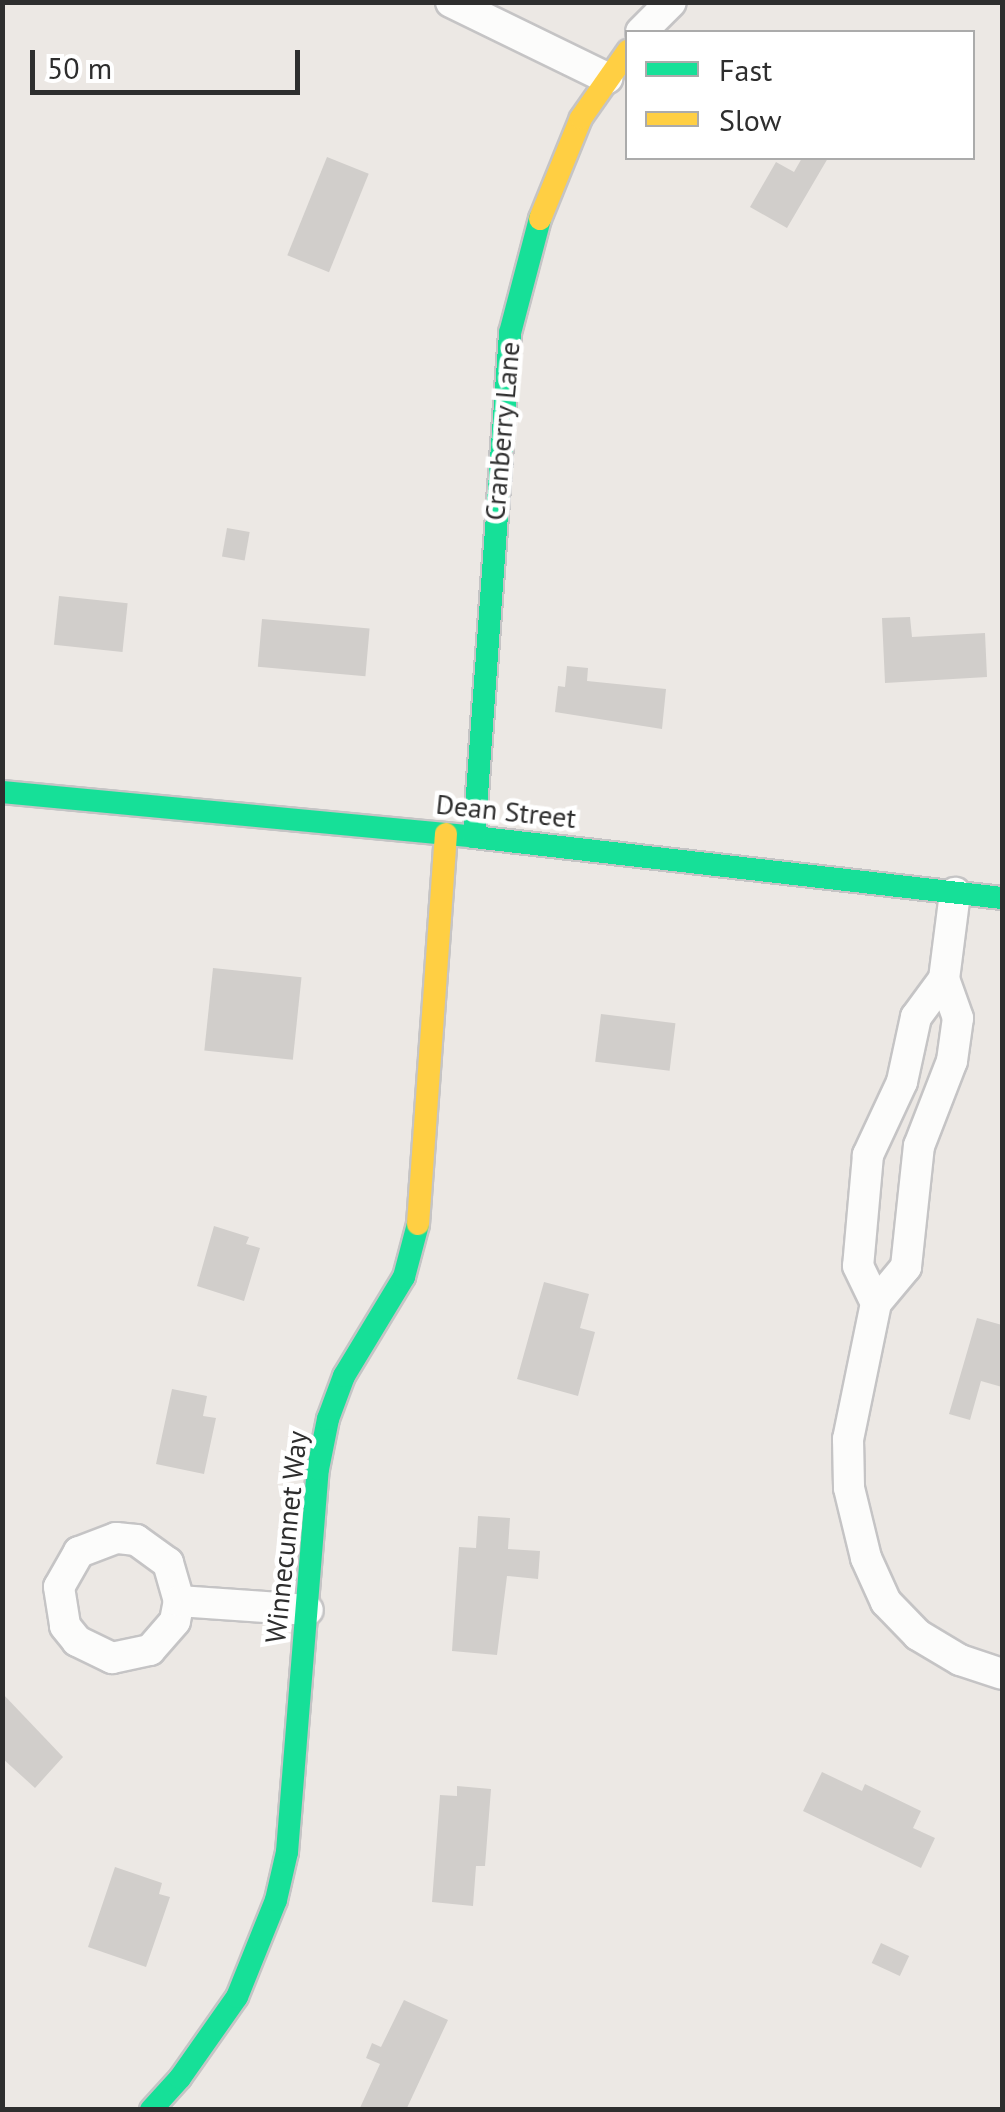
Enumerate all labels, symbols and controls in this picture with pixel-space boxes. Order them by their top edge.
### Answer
scale bar [35,30,305,92]
legend [625,30,975,160]
text: 50 m [47,48,112,87]
text: Fast [719,50,772,89]
text: Slow [719,100,782,139]
street label: Cranberry Lane [477,340,527,522]
street label: Dean Street [434,787,578,835]
street label: Winnecunnet Way [258,1429,314,1645]

